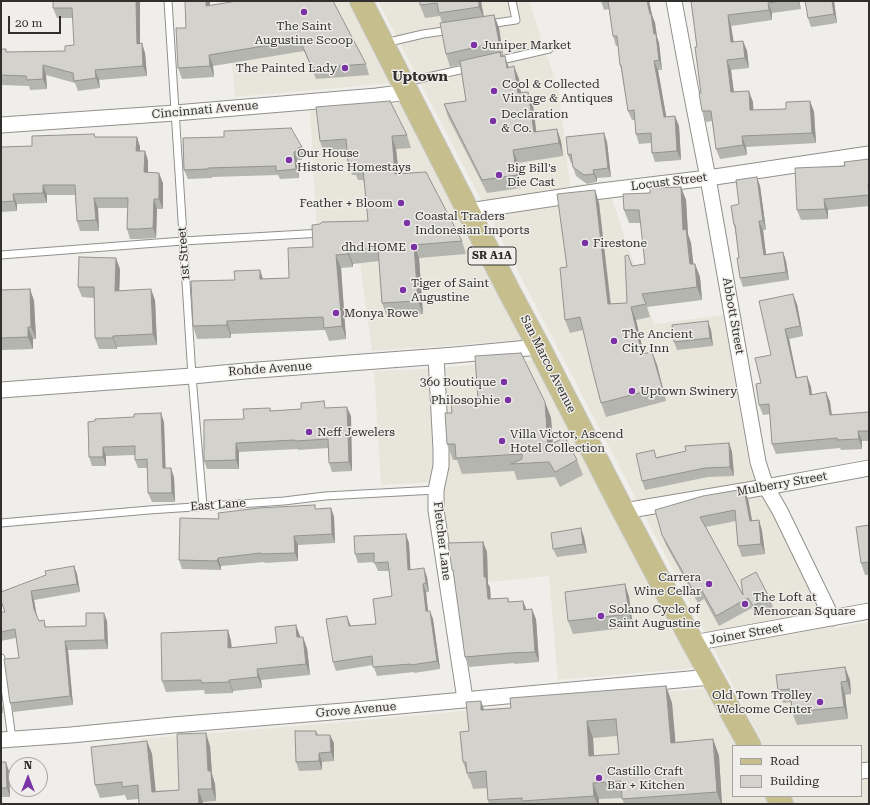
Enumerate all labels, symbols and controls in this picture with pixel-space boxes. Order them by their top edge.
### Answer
marker: The Saint Augustine Scoop [299,7,309,17]
scale bar [10,8,63,34]
text: 20 m [15,16,42,30]
place label: The Saint Augustine Scoop [255,19,353,47]
place label: Juniper Market [482,38,571,52]
marker: Juniper Market [469,40,479,50]
place label: The Painted Lady [236,61,337,75]
marker: The Painted Lady [340,63,350,73]
district label: Uptown [392,69,448,85]
place label: Cool & Collected Vintage & Antiques [502,77,613,105]
marker: Cool & Collected Vintage & Antiques [489,86,499,96]
street label: Cincinnati Avenue [151,98,259,122]
place label: Declaration & Co. [501,107,569,135]
marker: Declaration & Co. [488,116,498,126]
place label: Our House Historic Homestays [297,146,411,174]
marker: Our House Historic Homestays [284,155,294,165]
place label: Big Bill's Die Cast [507,161,556,189]
marker: Big Bill's Die Cast [494,170,504,180]
street label: Locust Street [630,170,708,194]
place label: Feather + Bloom [299,196,393,210]
marker: Feather + Bloom [396,198,406,208]
place label: Coastal Traders Indonesian Imports [415,209,529,237]
marker: Coastal Traders Indonesian Imports [402,218,412,228]
street label: 1st Street [175,226,193,282]
place label: Firestone [593,236,647,250]
marker: Firestone [580,238,590,248]
place label: dhd HOME [341,240,406,254]
marker: dhd HOME [409,242,419,252]
road number: SR A1A [468,247,516,265]
place label: Tiger of Saint Augustine [411,276,489,304]
street label: Abbott Street [719,276,747,356]
marker: Tiger of Saint Augustine [398,285,408,295]
place label: Monya Rowe [344,306,418,320]
marker: Monya Rowe [331,308,341,318]
street label: San Marco Avenue [517,313,579,415]
place label: The Ancient City Inn [622,327,693,355]
marker: The Ancient City Inn [609,336,619,346]
street label: Rohde Avenue [228,359,312,379]
place label: 360 Boutique [420,375,496,389]
marker: 360 Boutique [499,377,509,387]
place label: Uptown Swinery [640,384,737,398]
marker: Uptown Swinery [627,386,637,396]
place label: Philosophie [431,393,500,407]
marker: Philosophie [503,395,513,405]
place label: Neff Jewelers [317,425,395,439]
marker: Neff Jewelers [304,427,314,437]
place label: Villa Victor, Ascend Hotel Collection [510,427,624,455]
marker: Villa Victor, Ascend Hotel Collection [497,436,507,446]
street label: Mulberry Street [736,469,828,499]
street label: East Lane [190,496,246,514]
street label: Fletcher Lane [430,501,454,581]
place label: Carrera Wine Cellar [634,570,701,598]
marker: Carrera Wine Cellar [704,579,714,589]
place label: The Loft at Menorcan Square [753,590,855,618]
marker: The Loft at Menorcan Square [740,599,750,609]
place label: Solano Cycle of Saint Augustine [609,602,701,630]
marker: Solano Cycle of Saint Augustine [596,611,606,621]
street label: Joiner Street [708,620,784,648]
place label: Old Town Trolley Welcome Center [712,688,812,716]
marker: Old Town Trolley Welcome Center [815,697,825,707]
street label: Grove Avenue [315,699,397,721]
legend [732,745,862,797]
text: Road [770,754,799,768]
north arrow [8,757,48,797]
text: N [24,759,32,772]
place label: Castillo Craft Bar + Kitchen [607,764,685,792]
marker: Castillo Craft Bar + Kitchen [594,773,604,783]
text: Building [770,774,819,788]

